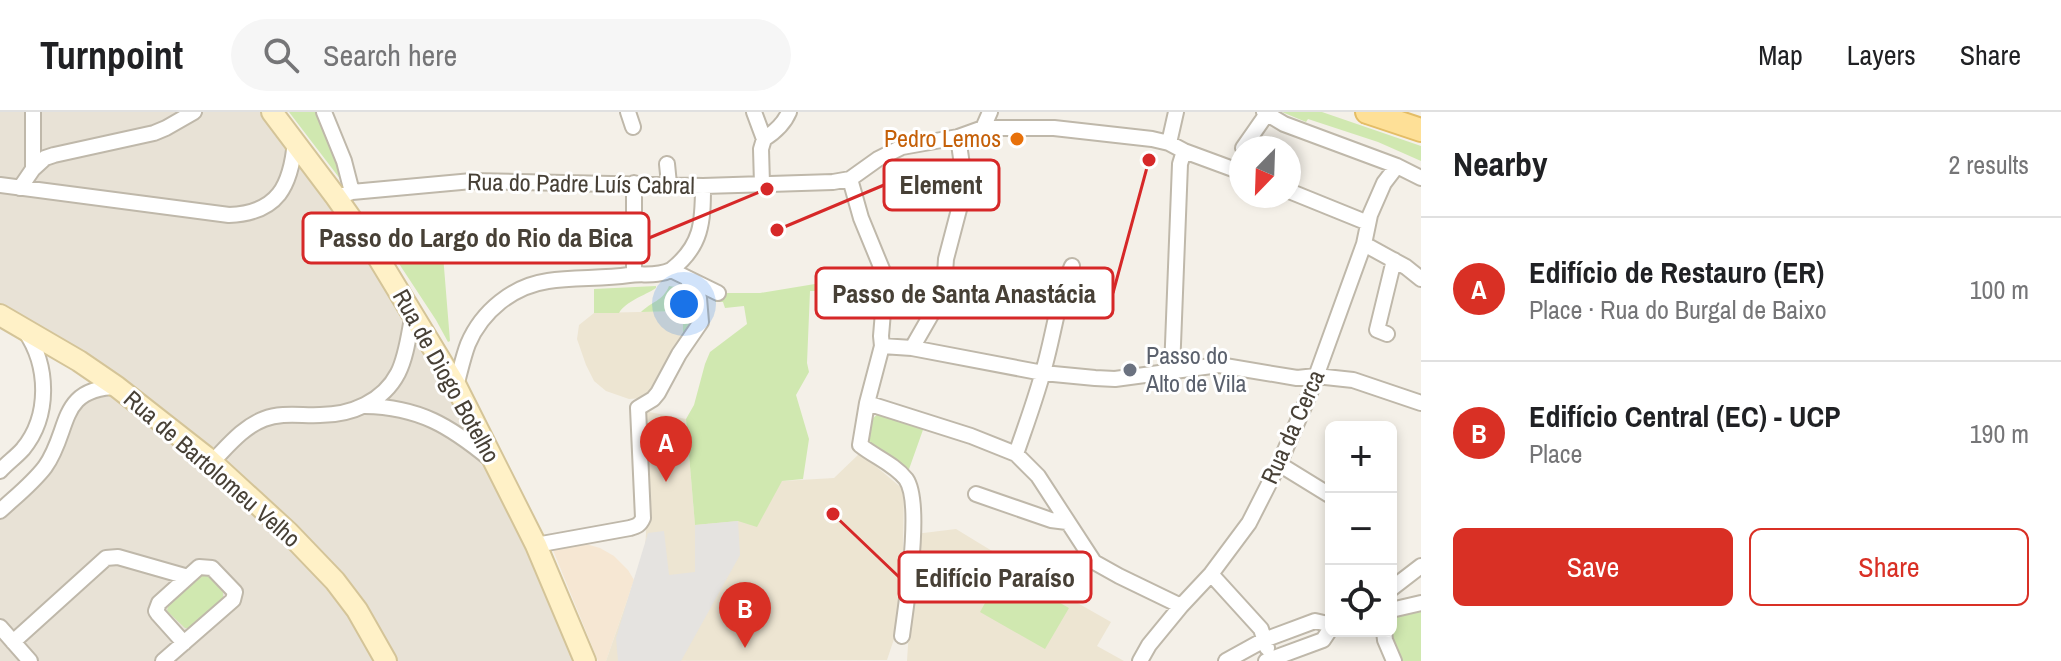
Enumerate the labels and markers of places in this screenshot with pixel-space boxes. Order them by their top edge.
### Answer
place label: Pedro Lemos [884,122,1001,154]
marker: Pedro Lemos [1008,130,1026,148]
callout: Element [884,160,999,210]
callout: Passo do Largo do Rio da Bica [303,213,649,263]
callout: Passo de Santa Anastácia [816,268,1113,318]
place label: Passo do Alto de Vila [1145,339,1246,399]
marker: Passo do Alto de Vila [1121,361,1139,379]
pin: A [640,416,692,482]
callout: Edifício Paraíso [899,552,1091,602]
pin: B [719,582,771,648]

